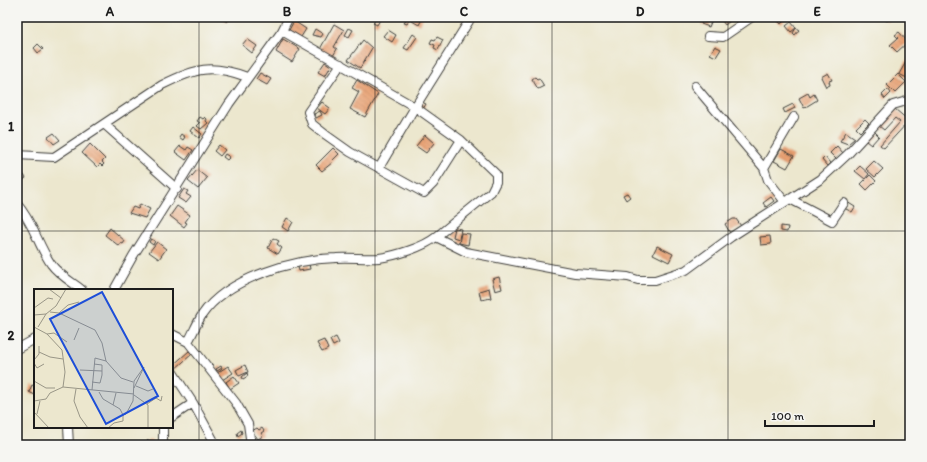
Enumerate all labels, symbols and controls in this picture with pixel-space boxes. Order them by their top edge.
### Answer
text: A [105,4,115,19]
text: B [283,4,292,19]
text: C [460,4,469,19]
text: D [636,4,645,19]
text: E [813,4,821,19]
text: 1 [8,119,14,134]
inset map [34,289,173,428]
text: 2 [8,328,15,343]
scale bar [765,402,874,428]
text: 100 m [771,409,804,423]

